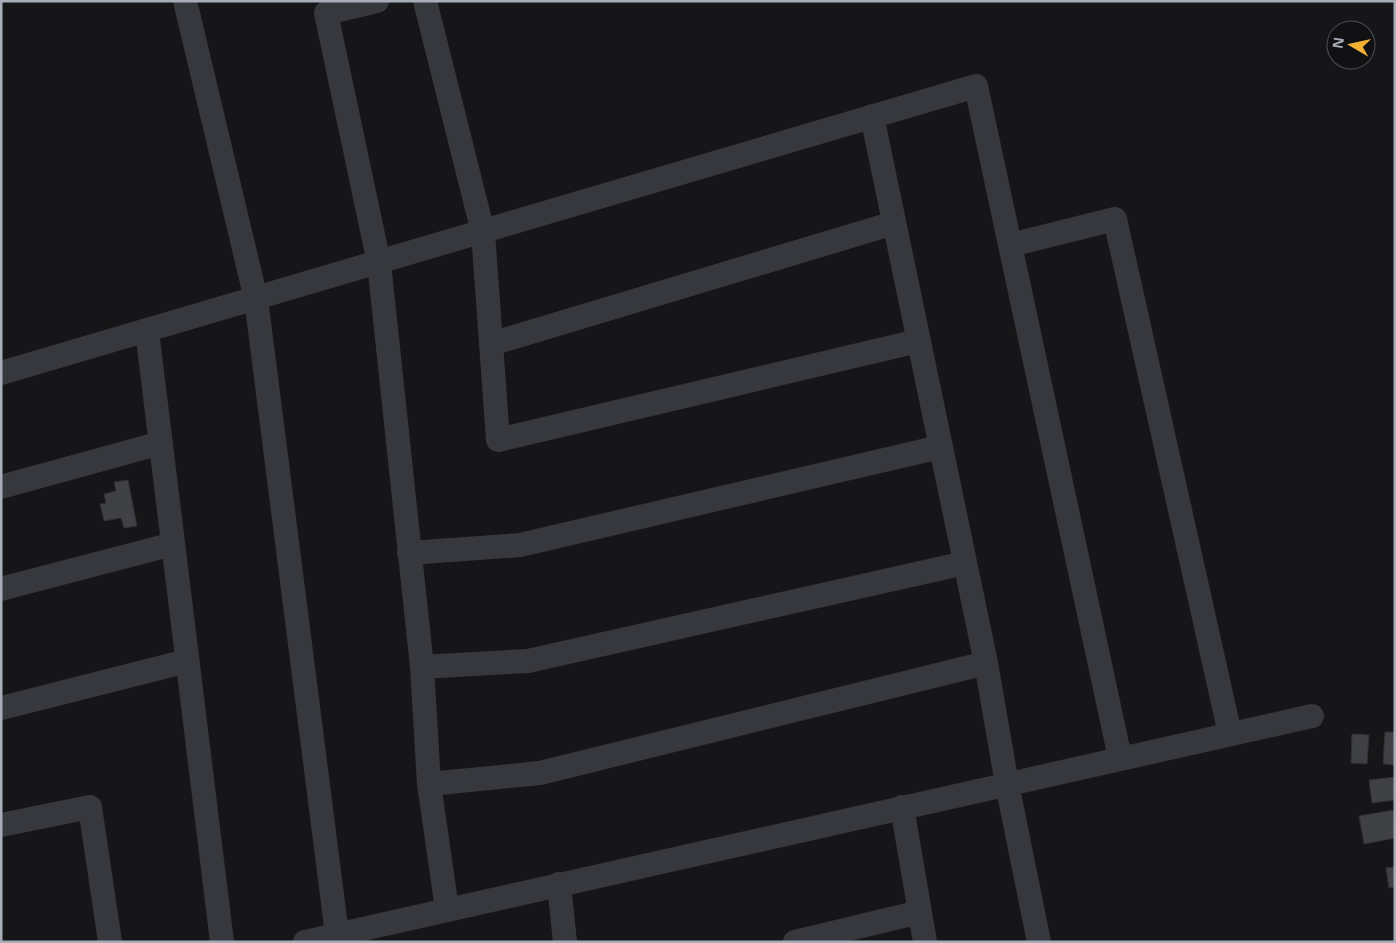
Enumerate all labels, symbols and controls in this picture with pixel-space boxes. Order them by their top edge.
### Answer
north arrow [1326,20,1376,70]
text: N [1327,36,1348,50]

